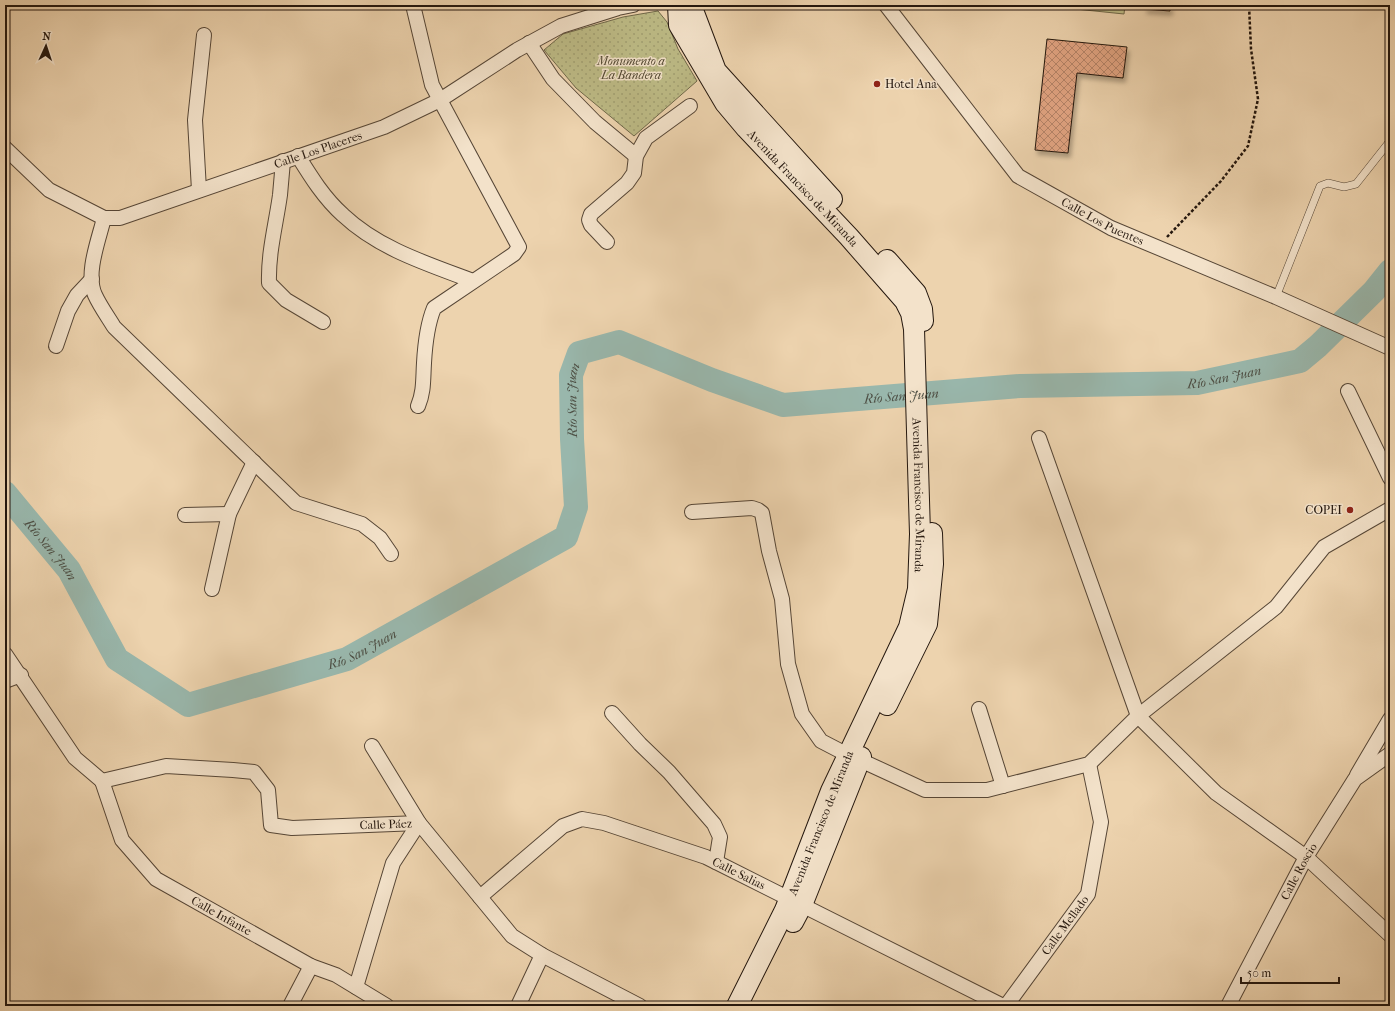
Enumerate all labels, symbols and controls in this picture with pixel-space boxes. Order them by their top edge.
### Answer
north arrow [26,26,66,66]
text: N [42,30,52,43]
park label: Monumento a La Bandera [596,54,665,82]
place label: Hotel Ana [885,77,937,91]
marker: Hotel Ana [872,79,882,89]
street label: Avenida Francisco de Miranda [744,126,861,250]
street label: Calle Los Placeres [272,128,364,171]
street label: Calle Los Puentes [1059,195,1146,248]
water label: Río San Juan [563,361,582,438]
water label: Río San Juan [1186,362,1262,391]
water label: Río San Juan [862,385,939,406]
street label: Avenida Francisco de Miranda [910,416,927,573]
place label: COPEI [1305,503,1342,517]
marker: COPEI [1345,505,1355,515]
water label: Río San Juan [21,515,81,583]
water label: Río San Juan [325,626,399,672]
street label: Avenida Francisco de Miranda [785,748,857,898]
street label: Calle Páez [359,816,413,832]
street label: Calle Roscio [1278,840,1320,902]
street label: Calle Salias [710,854,768,893]
street label: Calle Infante [189,893,254,938]
street label: Calle Mellado [1039,893,1091,958]
scale bar [1241,959,1339,985]
text: 50 m [1247,966,1271,980]

